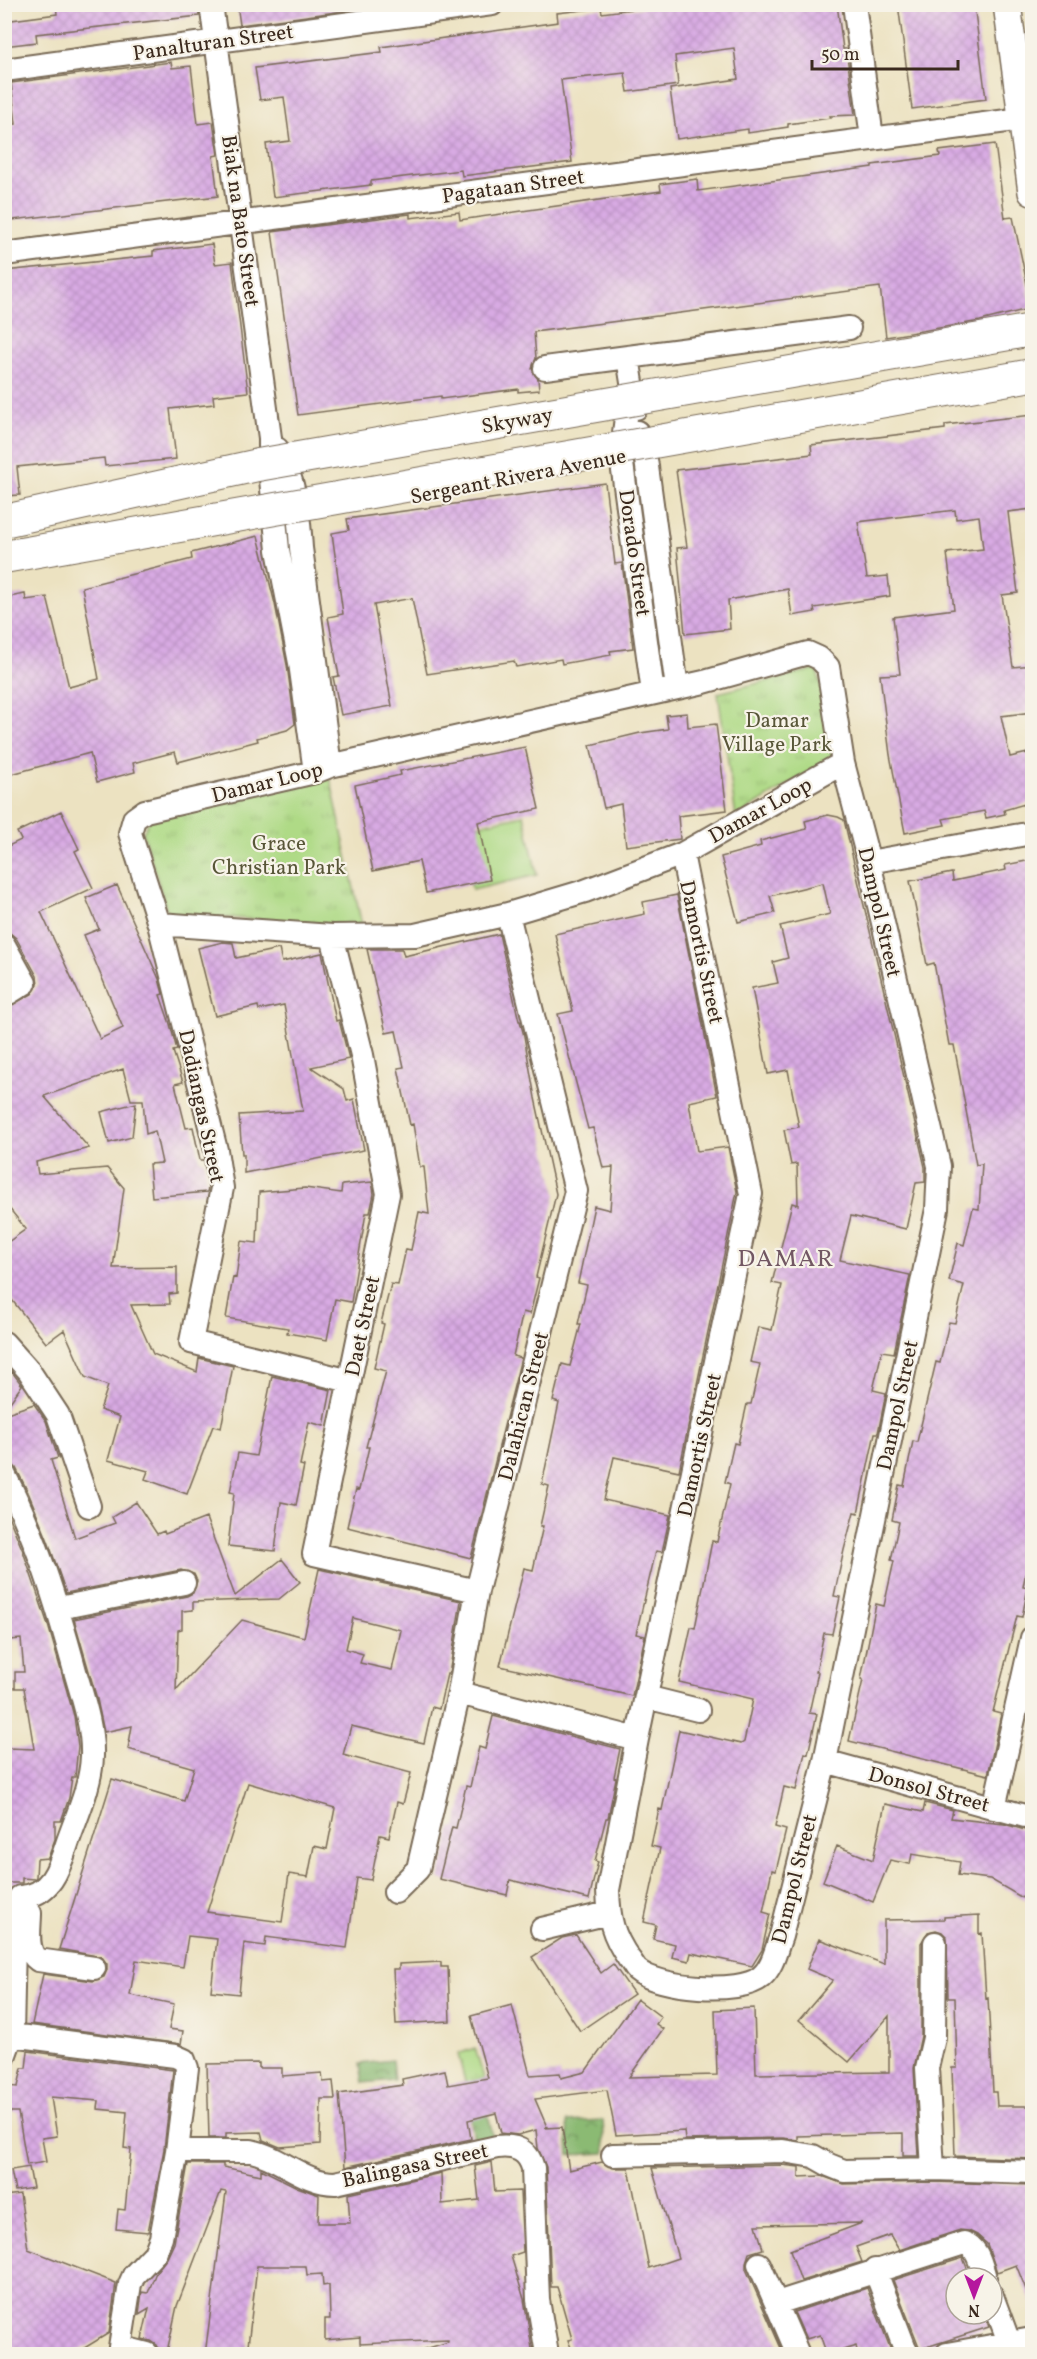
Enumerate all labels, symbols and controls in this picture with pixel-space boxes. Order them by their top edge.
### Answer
street label: Panalturan Street [131,18,296,69]
scale bar [812,33,958,71]
text: 50 m [821,43,860,68]
street label: Biak na Bato Street [213,133,266,309]
street label: Pagataan Street [440,163,586,212]
street label: Skyway [479,401,556,442]
street label: Sergeant Rivera Avenue [408,442,629,513]
street label: Dorado Street [610,488,657,619]
park label: Damar Village Park [722,707,833,760]
street label: Damar Loop [209,756,326,811]
street label: Damar Loop [704,771,818,852]
park label: Grace Christian Park [212,830,347,883]
street label: Dampol Street [849,844,908,980]
street label: Damortis Street [671,878,730,1027]
street label: Dadiangas Street [170,1027,231,1186]
district label: DAMAR [737,1243,835,1277]
street label: Daet Street [339,1273,388,1379]
street label: Dalahican Street [492,1329,557,1484]
street label: Dampol Street [870,1337,926,1473]
street label: Damortis Street [671,1371,730,1520]
street label: Donsol Street [865,1760,993,1821]
street label: Dampol Street [765,1811,826,1947]
street label: Balingasa Street [340,2137,491,2196]
north arrow [944,2266,1004,2326]
text: N [968,2298,980,2320]

